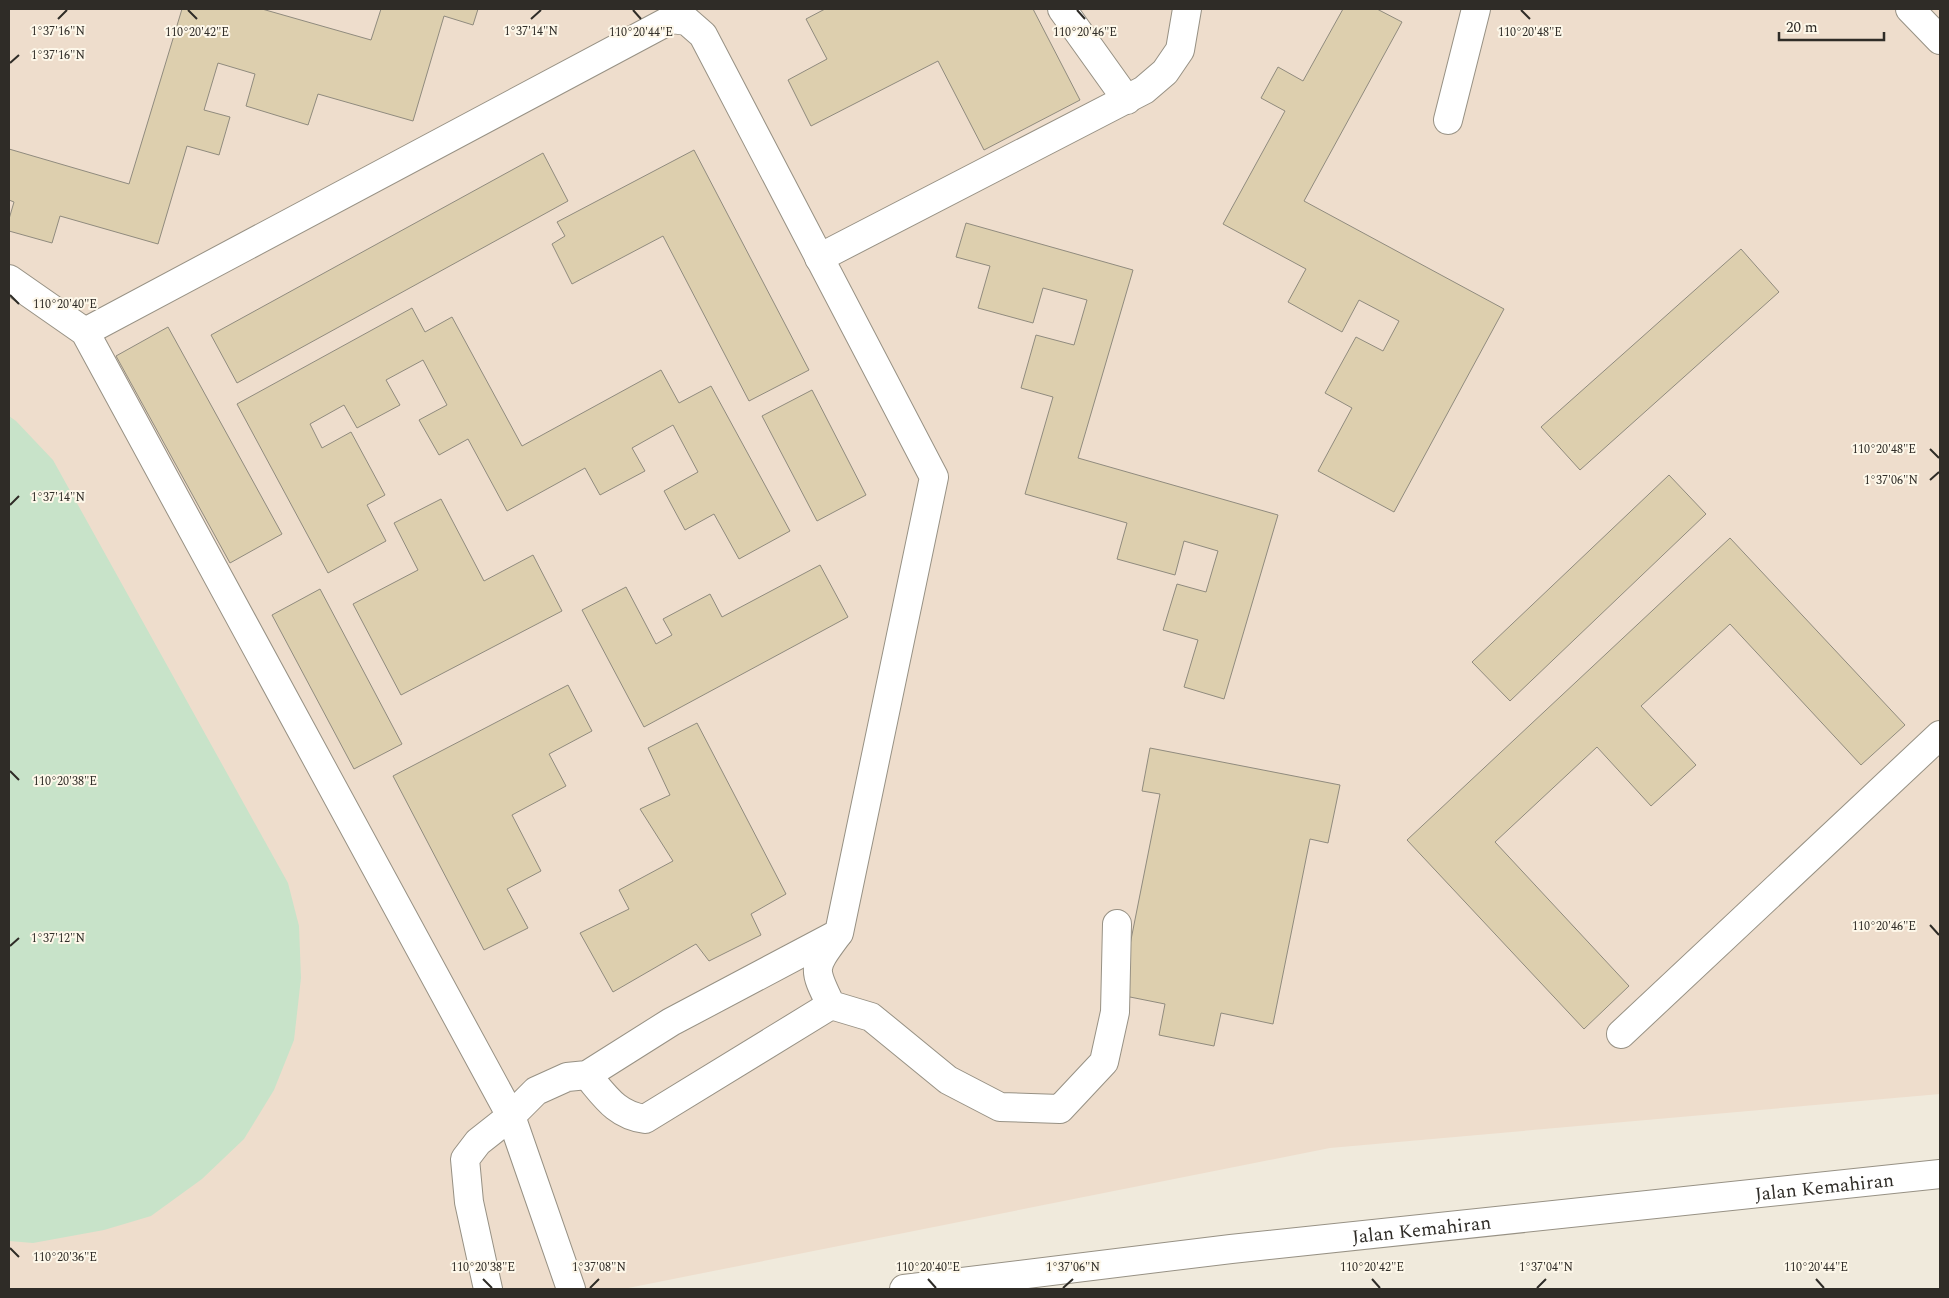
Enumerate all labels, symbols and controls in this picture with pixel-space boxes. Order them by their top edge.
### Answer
scale bar [1779,10,1884,42]
text: 20 m [1786,16,1818,39]
text: 1°37'16"N [31,22,85,41]
text: 1°37'14"N [504,22,558,41]
text: 110°20'42"E [165,23,229,42]
text: 110°20'44"E [609,23,673,42]
text: 110°20'46"E [1053,23,1117,42]
text: 110°20'48"E [1498,23,1562,42]
text: 1°37'16"N [31,46,85,65]
text: 110°20'40"E [33,295,97,314]
text: 110°20'48"E [1852,440,1916,459]
text: 1°37'06"N [1864,471,1918,490]
text: 1°37'14"N [31,488,85,507]
text: 110°20'38"E [33,772,97,791]
text: 110°20'46"E [1852,917,1916,936]
text: 1°37'12"N [31,929,85,948]
street label: Jalan Kemahiran [1753,1166,1895,1210]
street label: Jalan Kemahiran [1351,1209,1493,1252]
text: 110°20'36"E [33,1248,97,1267]
text: 110°20'38"E [451,1258,515,1277]
text: 1°37'08"N [572,1258,626,1277]
text: 110°20'40"E [896,1258,960,1277]
text: 1°37'06"N [1046,1258,1100,1277]
text: 110°20'42"E [1340,1258,1404,1277]
text: 1°37'04"N [1519,1258,1573,1277]
text: 110°20'44"E [1784,1258,1848,1277]

